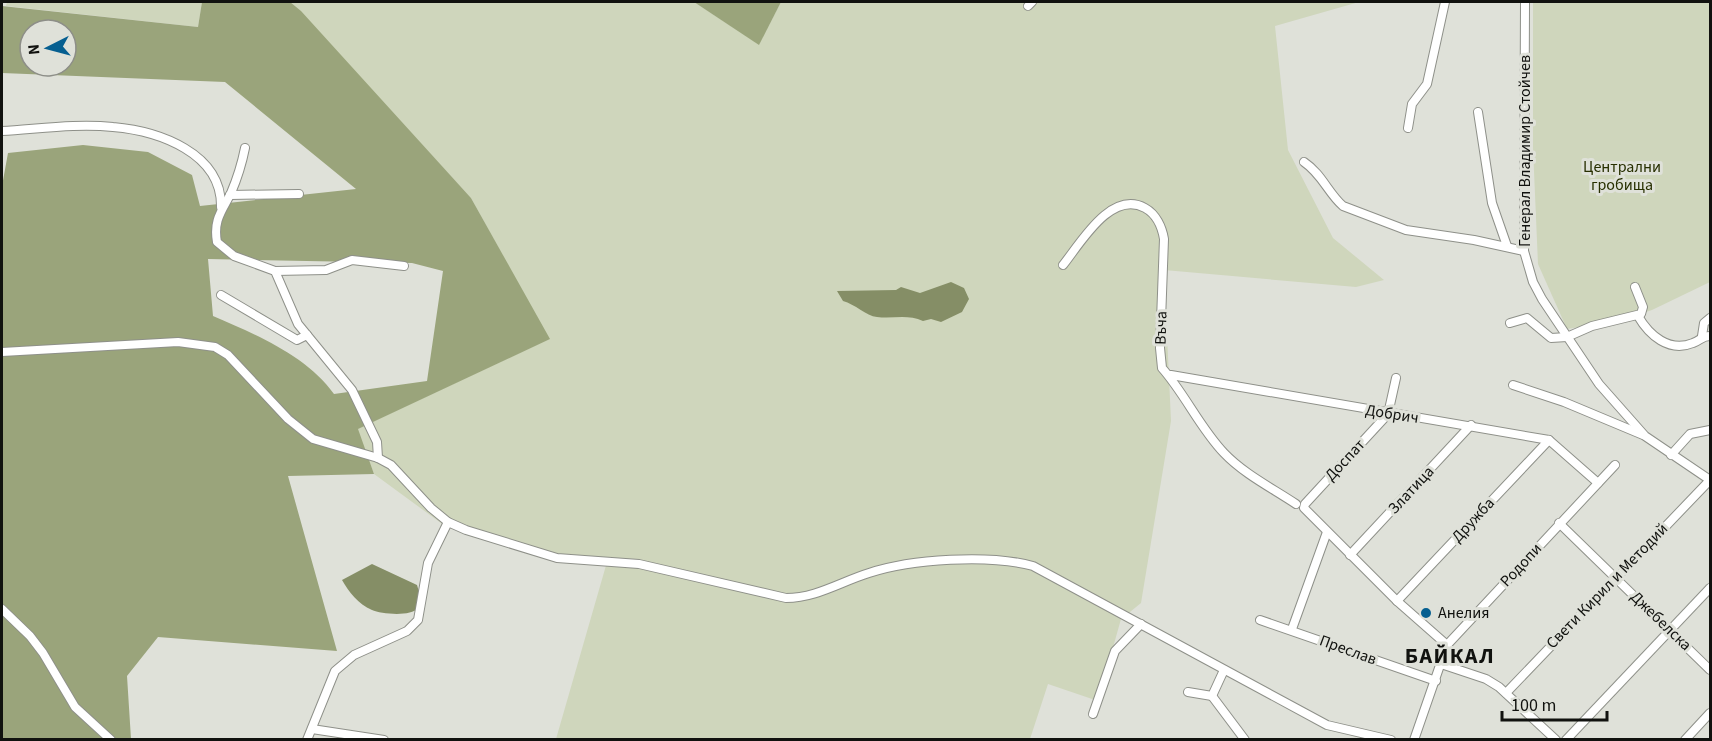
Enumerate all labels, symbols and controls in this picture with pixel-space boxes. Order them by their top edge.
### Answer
north arrow [18,18,78,78]
text: N [23,43,46,56]
street label: Генерал Владимир Стойчев [1514,55,1536,247]
park label: Централни гробища [1583,156,1661,196]
street label: Въча [1149,311,1173,345]
street label: Добрич [1364,399,1420,429]
street label: Доспат [1320,434,1370,486]
street label: Златица [1383,461,1439,519]
street label: Дружба [1446,493,1500,547]
street label: Свети Кирил и Методий [1541,518,1673,654]
street label: Родопи [1495,538,1547,592]
street label: Джебелска [1626,586,1696,656]
place label: Анелия [1438,602,1489,624]
marker: Анелия [1419,606,1433,620]
street label: Преслав [1316,630,1380,670]
district label: БАЙКАЛ [1405,640,1495,672]
scale bar [1502,684,1607,722]
text: 100 m [1511,693,1556,718]

